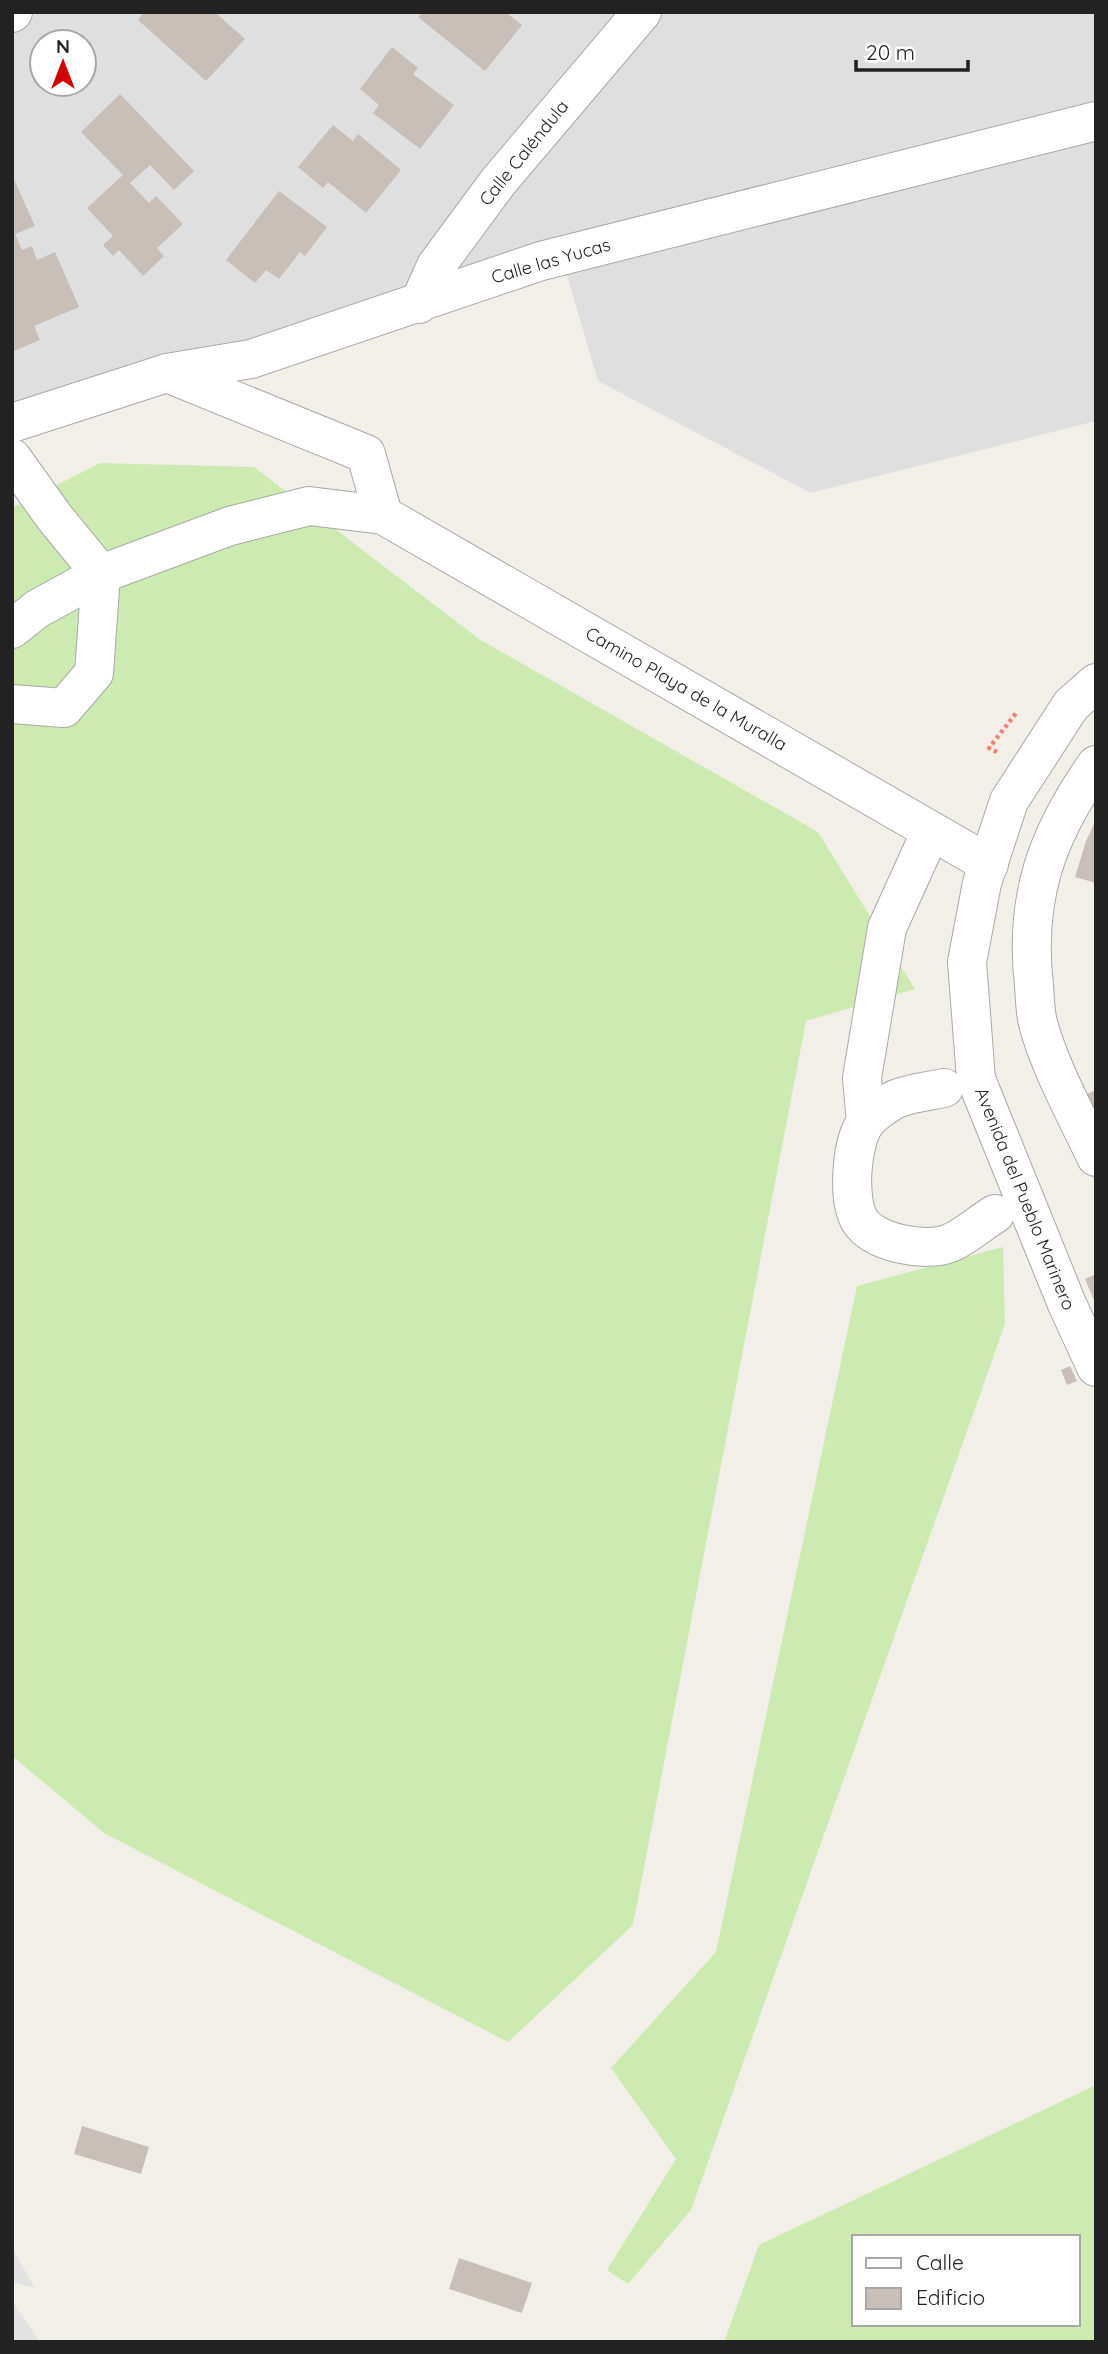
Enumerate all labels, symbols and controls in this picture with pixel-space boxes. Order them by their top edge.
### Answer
north arrow [28,28,98,98]
scale bar [856,28,968,72]
text: N [56,34,70,58]
text: 20 m [866,39,915,65]
street label: Calle Caléndula [474,95,573,210]
street label: Calle las Yucas [489,233,613,289]
street label: Camino Playa de la Muralla [581,621,791,756]
street label: Avenida del Pueblo Marinero [970,1084,1081,1314]
legend [852,2235,1080,2326]
text: Calle [916,2249,964,2275]
text: Edificio [916,2284,985,2310]

